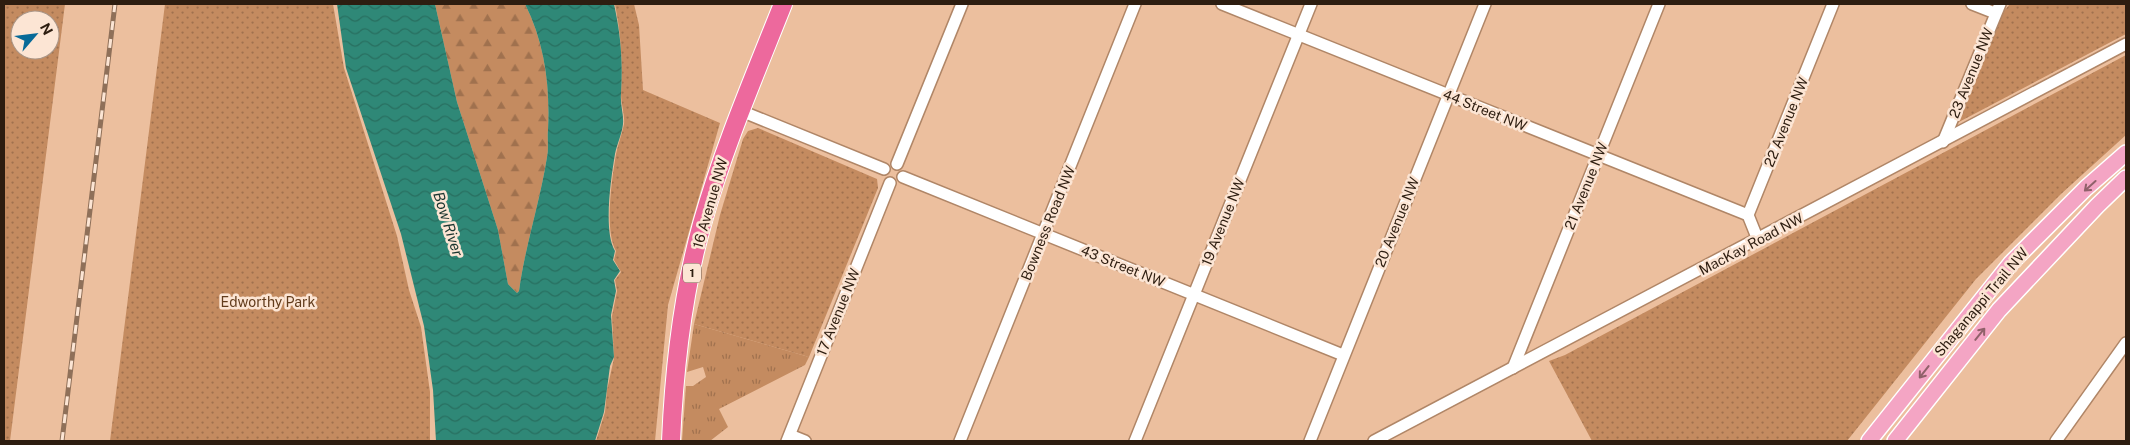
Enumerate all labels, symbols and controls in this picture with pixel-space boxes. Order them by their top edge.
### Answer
north arrow [10,10,60,60]
text: N [37,20,56,37]
street label: 23 Avenue NW [1946,25,1997,120]
street label: 22 Avenue NW [1761,74,1812,169]
street label: 44 Street NW [1441,86,1530,134]
street label: 21 Avenue NW [1561,139,1611,232]
street label: 16 Avenue NW [689,155,731,250]
street label: Bowness Road NW [1018,163,1079,283]
street label: 20 Avenue NW [1372,174,1423,269]
street label: 19 Avenue NW [1198,175,1248,268]
one-way arrow [2083,180,2096,192]
water label: Bow River [430,189,467,259]
street label: MacKay Road NW [1696,209,1806,278]
street label: 43 Street NW [1079,242,1168,290]
street label: Shaganappi Trail NW [1931,244,2031,359]
road number: 1 [683,264,701,282]
street label: 17 Avenue NW [813,265,863,358]
park label: Edworthy Park [221,294,316,310]
one-way arrow [1974,328,1985,341]
one-way arrow [1918,365,1929,378]

